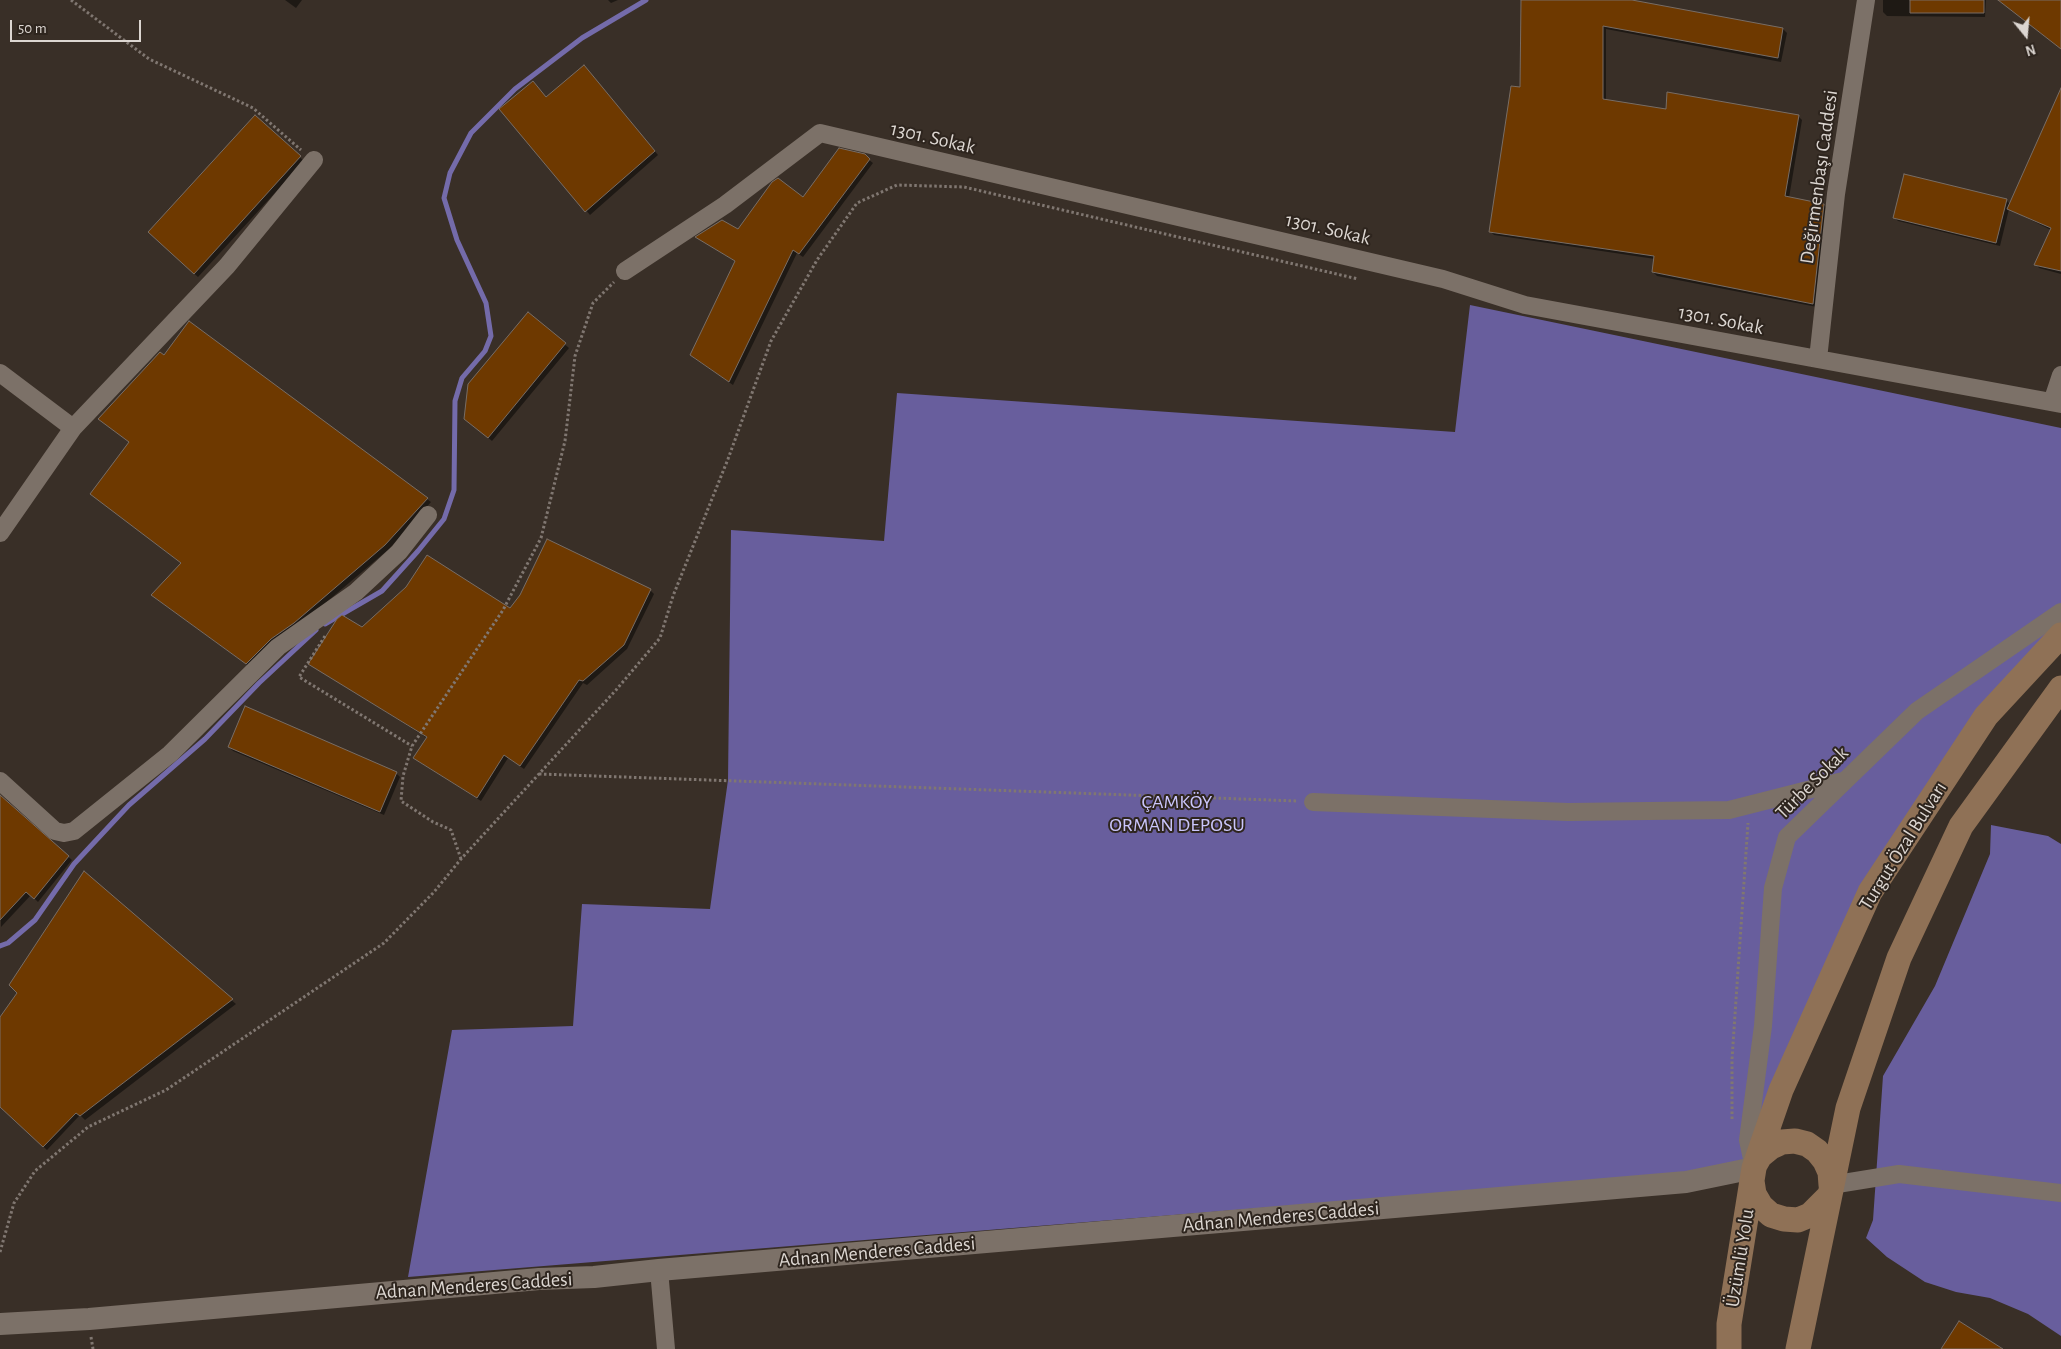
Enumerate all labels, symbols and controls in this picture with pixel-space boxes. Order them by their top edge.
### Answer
scale bar [12,10,144,42]
north arrow [2001,10,2051,60]
text: 50 m [18,21,47,36]
text: N [2024,41,2037,57]
street label: Değirmenbaşı Caddesi [1795,88,1843,266]
street label: 1301. Sokak [888,117,978,159]
street label: 1301. Sokak [1283,208,1373,250]
street label: 1301. Sokak [1676,300,1766,340]
street label: Türbe Sokak [1770,741,1854,825]
street label: Turgut Özal Bulvarı [1854,777,1952,915]
park label: ÇAMKÖY ORMAN DEPOSU [1109,790,1245,837]
street label: Adnan Menderes Caddesi [1182,1196,1380,1238]
street label: Üzümlü Yolu [1720,1207,1760,1309]
street label: Adnan Menderes Caddesi [778,1231,976,1273]
street label: Adnan Menderes Caddesi [375,1267,573,1305]

